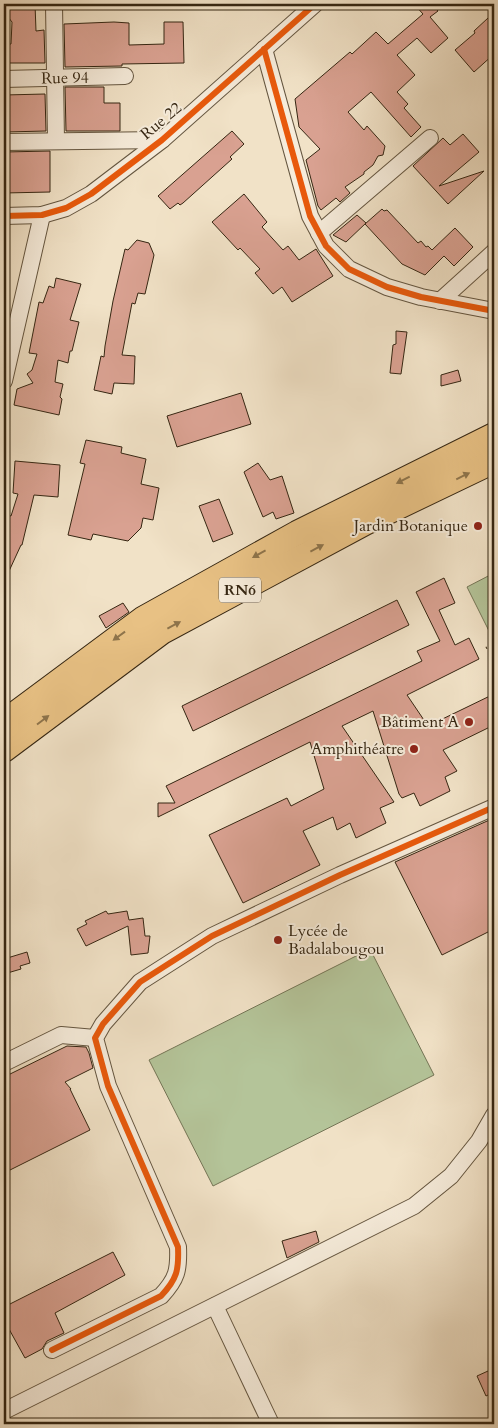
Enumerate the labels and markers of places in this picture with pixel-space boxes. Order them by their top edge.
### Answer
place label: Jardin Botanique [352,515,468,537]
marker: Jardin Botanique [472,520,484,532]
place label: Bâtiment A [381,711,460,733]
marker: Bâtiment A [463,716,475,728]
place label: Amphithéatre [311,738,404,760]
marker: Amphithéatre [408,743,420,755]
place label: Lycée de Badalabougou [288,920,385,960]
marker: Lycée de Badalabougou [272,934,284,946]

